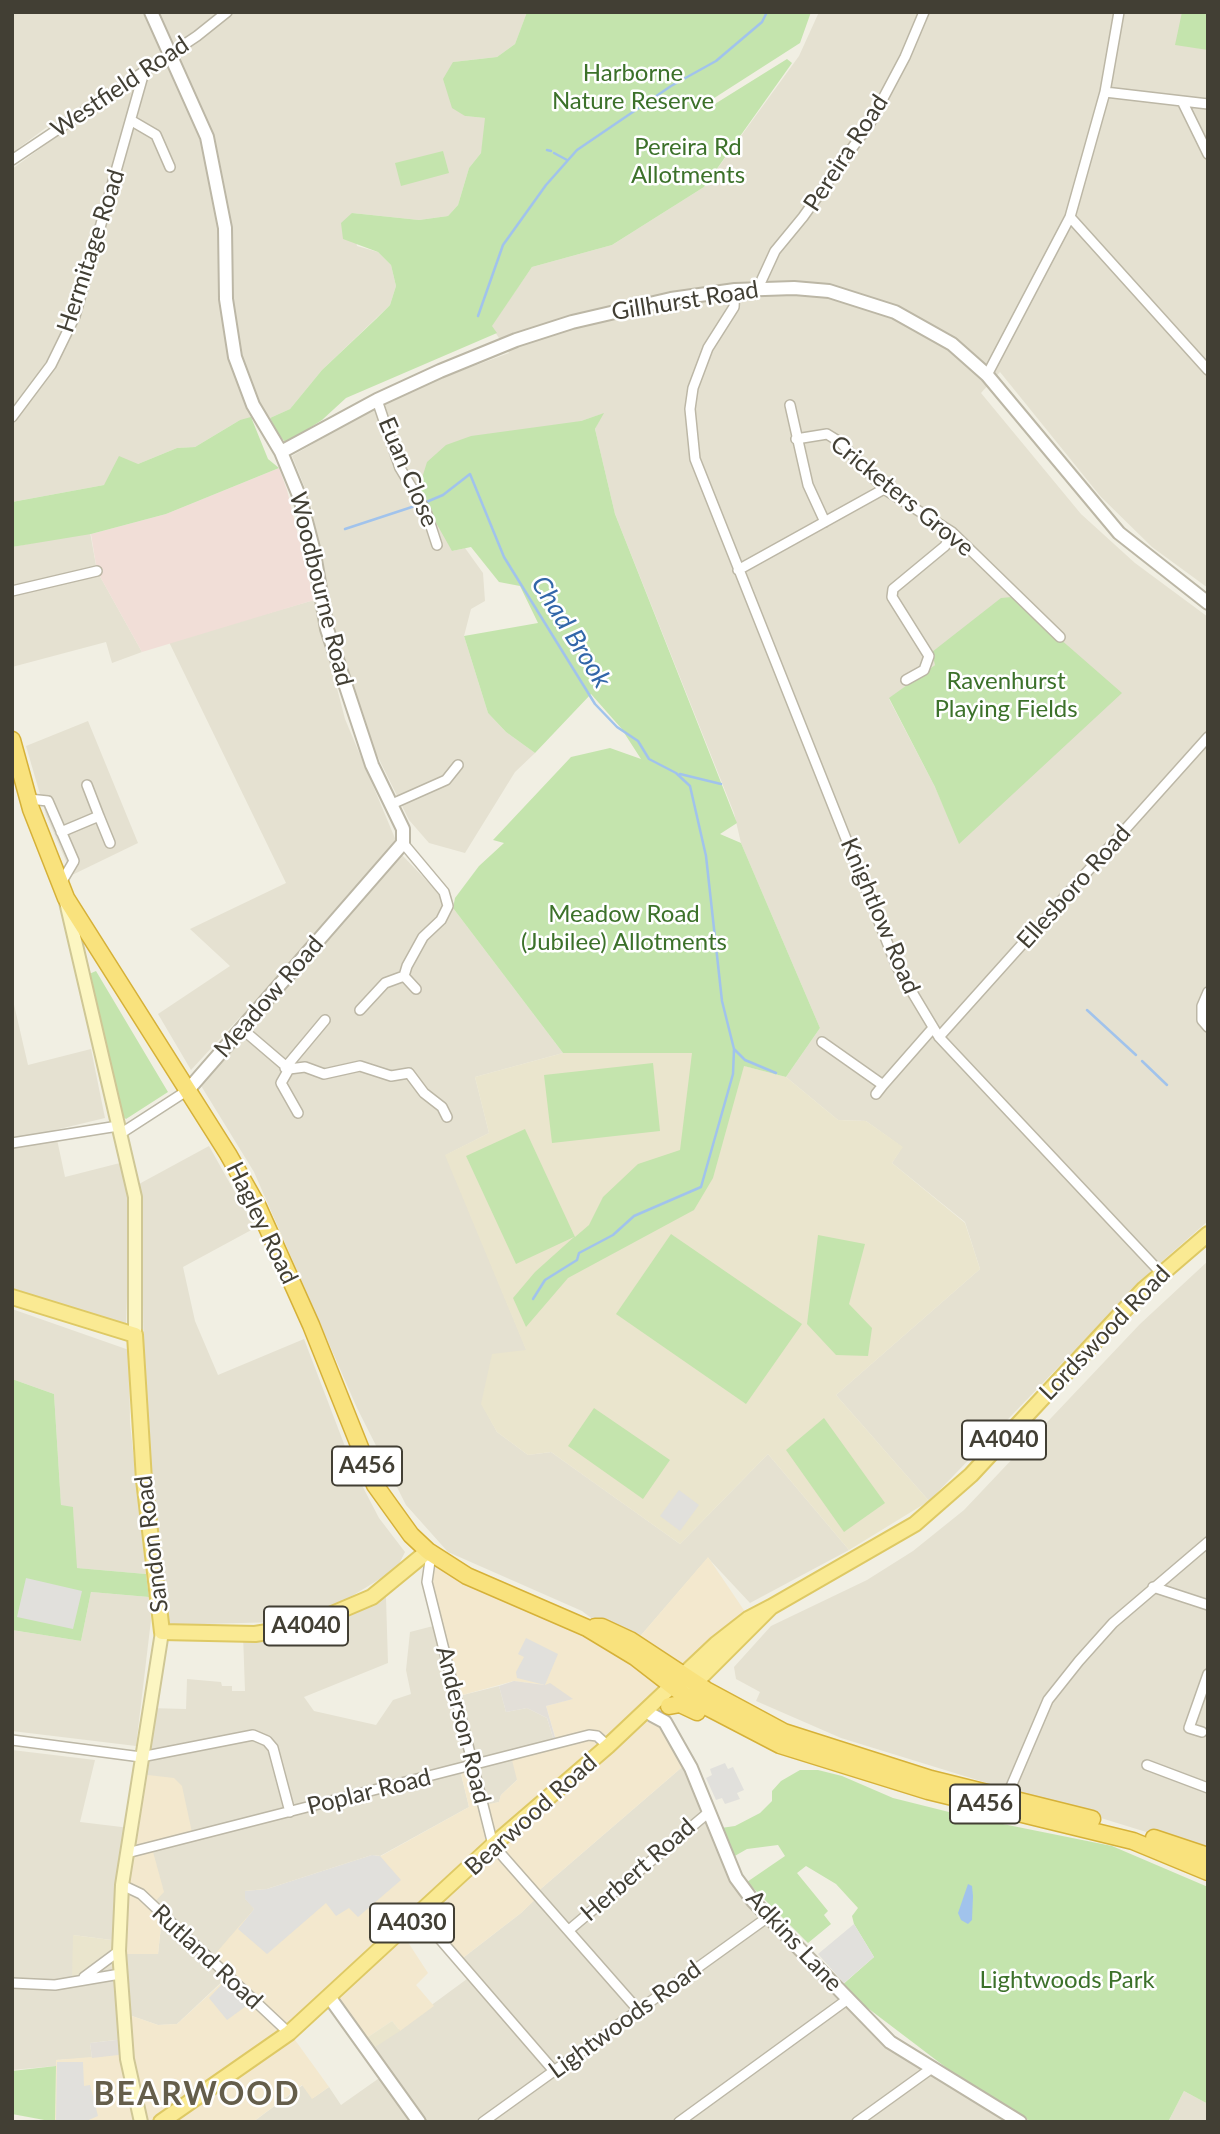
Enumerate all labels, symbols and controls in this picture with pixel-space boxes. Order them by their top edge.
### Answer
street label: Westfield Road [46,30,194,144]
park label: Harborne Nature Reserve [552,59,714,115]
street label: Pereira Road [798,89,894,217]
park label: Pereira Rd Allotments [631,133,745,189]
street label: Hermitage Road [51,166,131,336]
street label: Gillhurst Road [609,275,761,327]
street label: Euan Close [372,413,444,531]
street label: Cricketers Grove [825,429,979,563]
street label: Woodbourne Road [283,489,359,689]
water label: Chad Brook [524,570,618,694]
park label: Ravenhurst Playing Fields [934,667,1078,723]
street label: Ellesboro Road [1011,819,1137,955]
street label: Knightlow Road [834,834,926,998]
park label: Meadow Road (Jubilee) Allotments [521,900,727,956]
street label: Meadow Road [208,930,330,1064]
street label: Hagley Road [220,1157,304,1289]
street label: Lordswood Road [1034,1260,1176,1406]
road number: A4040 [962,1420,1046,1460]
road number: A456 [332,1446,402,1485]
street label: Sandon Road [129,1474,175,1614]
road number: A4040 [264,1606,348,1646]
street label: Anderson Road [430,1643,496,1807]
street label: Bearwood Road [459,1748,603,1882]
street label: Poplar Road [304,1763,434,1821]
road number: A456 [950,1784,1020,1824]
street label: Herbert Road [575,1812,701,1928]
street label: Adkins Lane [740,1885,848,1997]
street label: Rutland Road [146,1899,268,2015]
road number: A4030 [370,1904,454,1942]
street label: Lightwoods Road [543,1955,707,2085]
park label: Lightwoods Park [979,1966,1155,1994]
district label: BEARWOOD [95,2076,299,2114]

